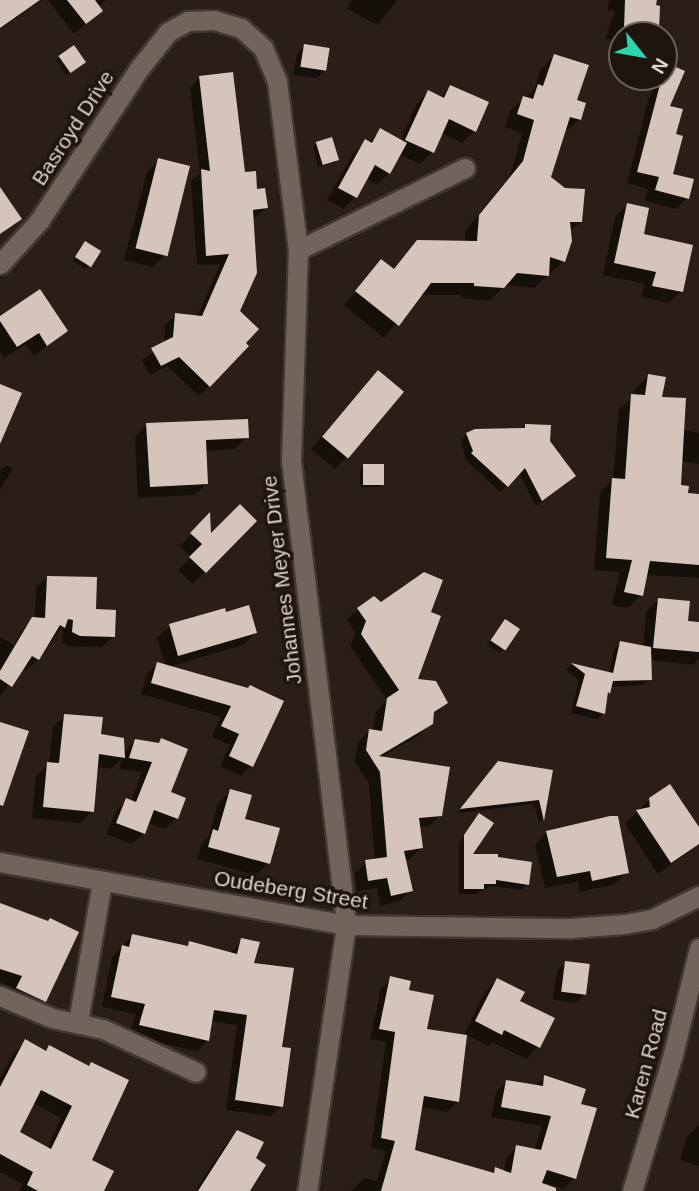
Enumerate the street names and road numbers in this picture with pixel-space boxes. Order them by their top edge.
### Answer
street label: Basroyd Drive [27,66,119,190]
street label: Johannes Meyer Drive [257,474,307,686]
street label: Oudeberg Street [212,865,370,915]
street label: Karen Road [619,1007,673,1121]

